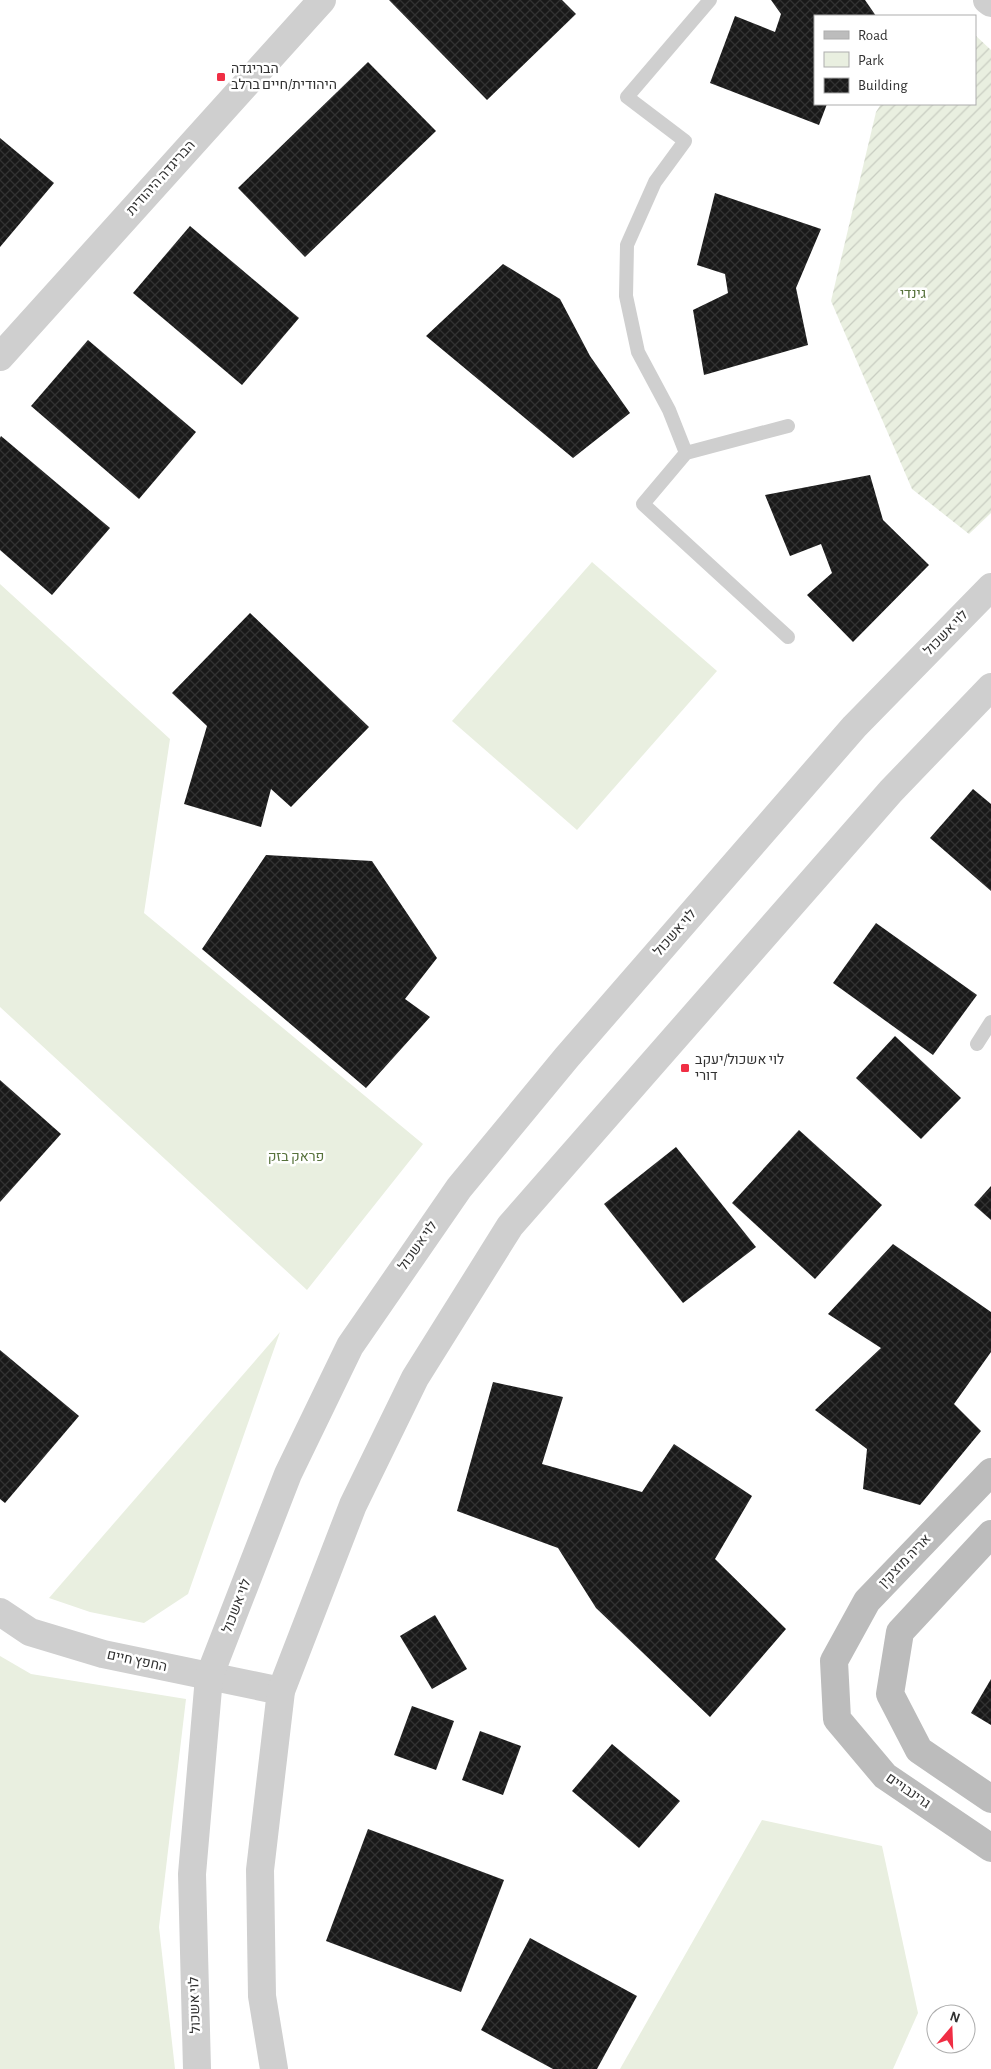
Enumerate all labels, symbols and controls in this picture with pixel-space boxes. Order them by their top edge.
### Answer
legend [814,15,976,105]
text: Road [858,28,888,43]
text: Park [858,53,884,68]
place label: הבריגדה היהודית/חיים ברלב [231,62,337,92]
marker: הבריגדה היהודית/חיים ברלב [215,71,227,83]
text: Building [858,78,908,93]
street label: הבריגדה היהודית [124,138,198,218]
park label: גינדי [900,287,926,301]
street label: לוי אשכול [921,608,971,658]
street label: לוי אשכול [651,907,699,959]
place label: לוי אשכול/יעקב דורי [695,1053,784,1083]
marker: לוי אשכול/יעקב דורי [679,1062,691,1074]
park label: פראק בזק [268,1150,324,1164]
street label: לוי אשכול [396,1219,440,1273]
street label: אריה מוצקין [876,1532,934,1590]
street label: לוי אשכול [220,1577,254,1635]
street label: החפץ חיים [106,1648,168,1674]
street label: גרינבויים [883,1771,933,1811]
street label: לוי אשכול [187,1976,203,2034]
north arrow [926,2004,976,2054]
text: N [948,2009,962,2026]

